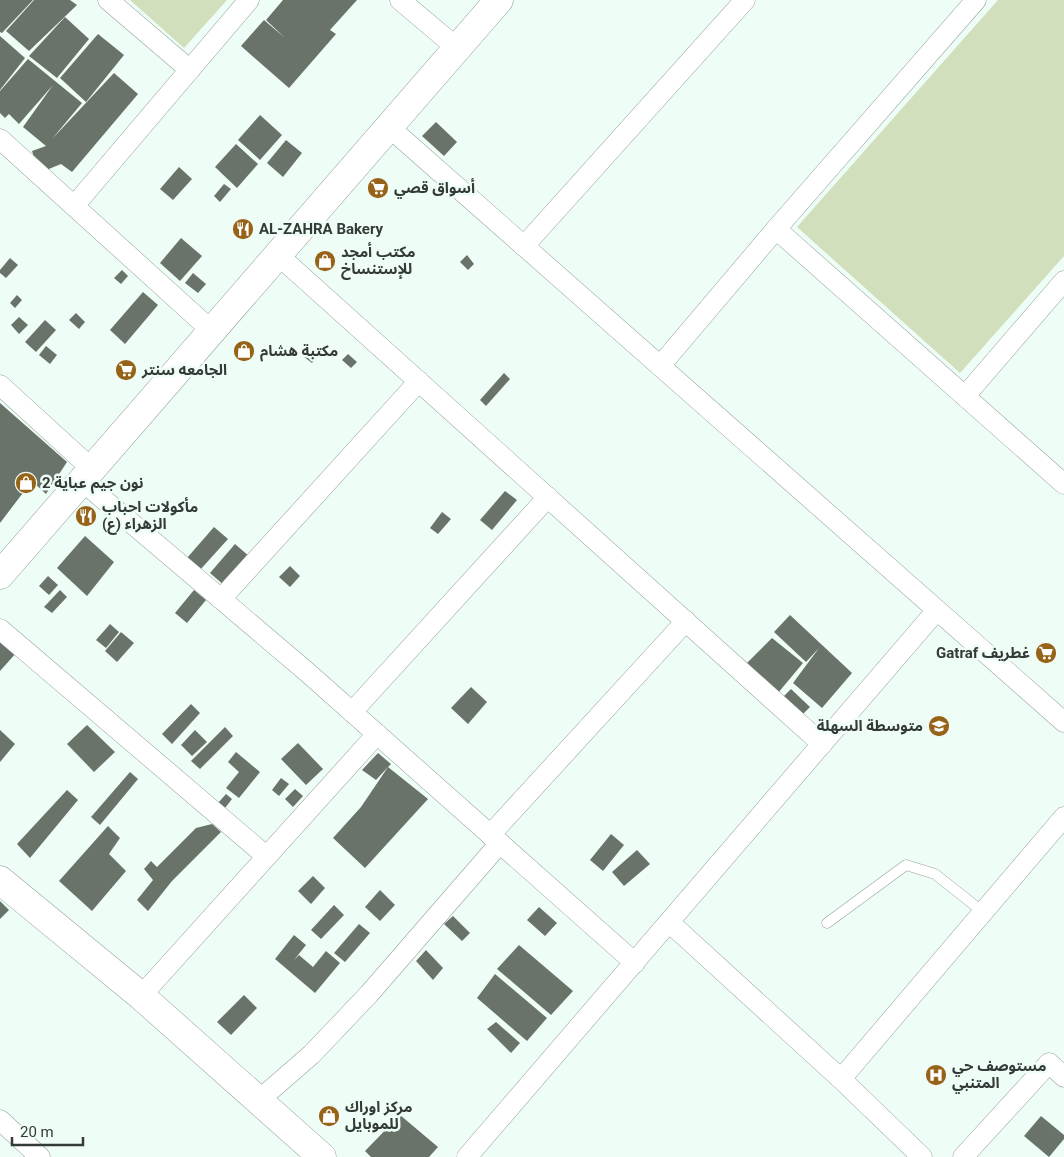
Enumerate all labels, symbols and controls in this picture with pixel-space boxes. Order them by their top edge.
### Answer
supermarket icon: أسواق قصي [366,176,390,200]
place label: أسواق قصي [394,178,475,199]
restaurant icon: AL-ZAHRA Bakery [231,217,255,241]
place label: AL-ZAHRA Bakery [259,220,384,238]
place label: مكتب أمجد للإستنساخ [341,242,416,280]
shop icon: مكتب أمجد للإستنساخ [313,249,337,273]
shop icon: مكتبة هشام [232,339,256,363]
place label: مكتبة هشام [260,342,338,362]
supermarket icon: الجامعه سنتر [114,358,138,382]
place label: الجامعه سنتر [141,361,227,379]
shop icon: نون جيم عباية 2 [14,471,38,495]
place label: نون جيم عباية 2 [42,474,144,494]
place label: مأكولات احباب الزهراء (ع) [102,497,198,535]
restaurant icon: مأكولات احباب الزهراء (ع) [74,504,98,528]
supermarket icon: Gatraf غطريف [1034,641,1058,665]
place label: Gatraf غطريف [936,644,1030,662]
school or university icon: متوسطة السهلة [927,714,951,738]
place label: متوسطة السهلة [817,717,923,735]
place label: مستوصف حي المتنبي [952,1057,1047,1094]
hospital icon: مستوصف حي المتنبي [924,1063,948,1087]
place label: مركز اوراك للموبايل [345,1098,413,1133]
shop icon: مركز اوراك للموبايل [317,1104,341,1128]
scale bar [12,1114,84,1146]
text: 20 m [20,1123,54,1141]

